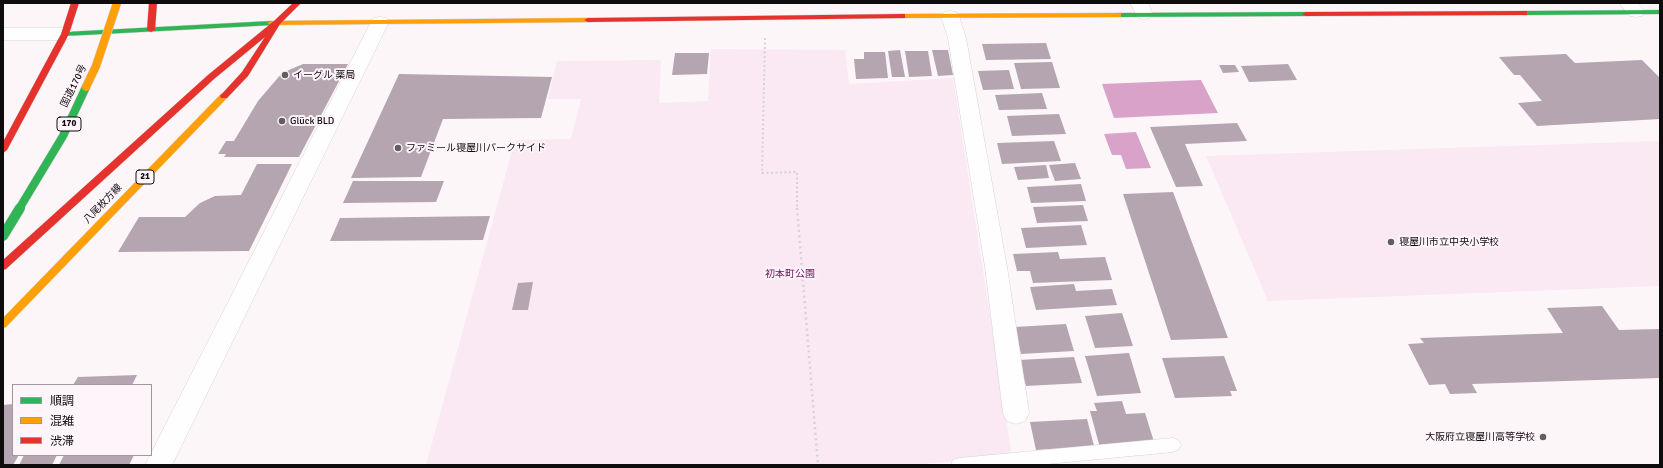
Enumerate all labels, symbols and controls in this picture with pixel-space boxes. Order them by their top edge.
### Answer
street label: 国道170号 [58,63,90,109]
place label: イーグル 薬局 [293,69,355,81]
marker: イーグル 薬局 [280,70,290,80]
place label: Glück BLD [290,115,334,127]
marker: Glück BLD [277,116,287,126]
road number: 170 [57,117,81,131]
place label: ファミール寝屋川パークサイド [406,142,546,154]
marker: ファミール寝屋川パークサイド [393,143,403,153]
road number: 21 [136,170,154,184]
street label: 八尾枚方線 [81,182,125,226]
place label: 寝屋川市立中央小学校 [1399,236,1499,248]
marker: 寝屋川市立中央小学校 [1386,237,1396,247]
park label: 初本町公園 [765,268,815,280]
legend [12,384,152,456]
text: 順調 [50,394,74,409]
text: 混雑 [50,414,74,429]
place label: 大阪府立寝屋川高等学校 [1425,431,1535,443]
marker: 大阪府立寝屋川高等学校 [1538,432,1548,442]
text: 渋滞 [50,434,74,449]

